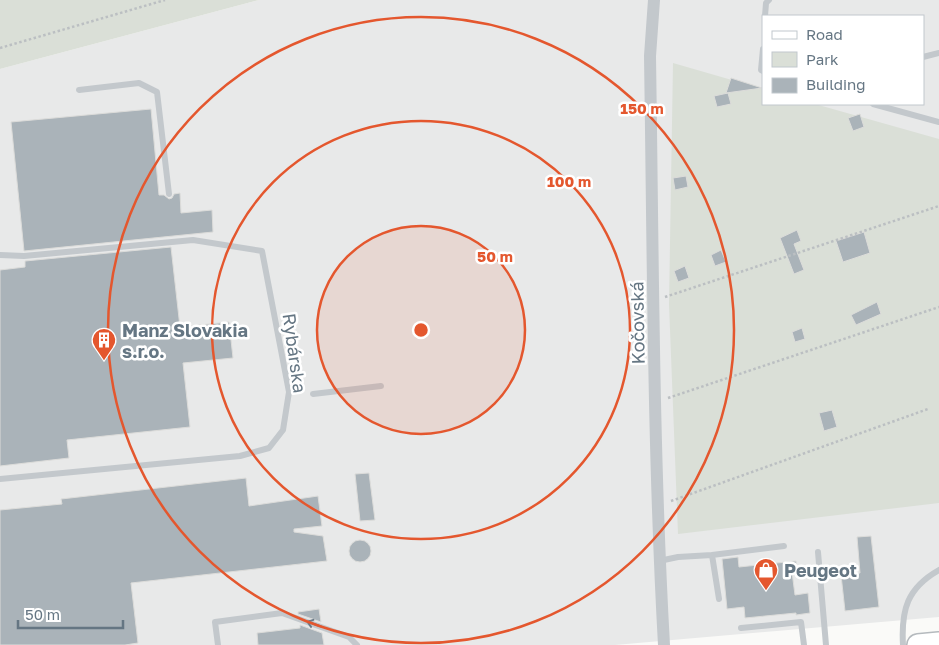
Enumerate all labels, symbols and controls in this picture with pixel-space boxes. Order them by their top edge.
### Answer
legend [762,15,924,105]
text: Road [806,25,843,43]
text: Park [806,50,839,68]
text: Building [806,75,866,93]
text: 150 m [620,99,664,117]
text: 100 m [547,172,591,190]
text: 50 m [477,247,513,265]
street label: Kočovská [625,281,649,365]
street label: Rybárska [279,312,311,394]
place label: Manz Slovakia s.r.o. [122,319,248,362]
centre of rings [412,321,430,339]
building icon: Manz Slovakia s.r.o. [91,327,117,361]
shop icon: Peugeot [753,557,779,591]
place label: Peugeot [784,559,857,581]
scale bar [18,598,122,630]
text: 50 m [25,605,60,623]
one-way arrow [307,619,322,628]

